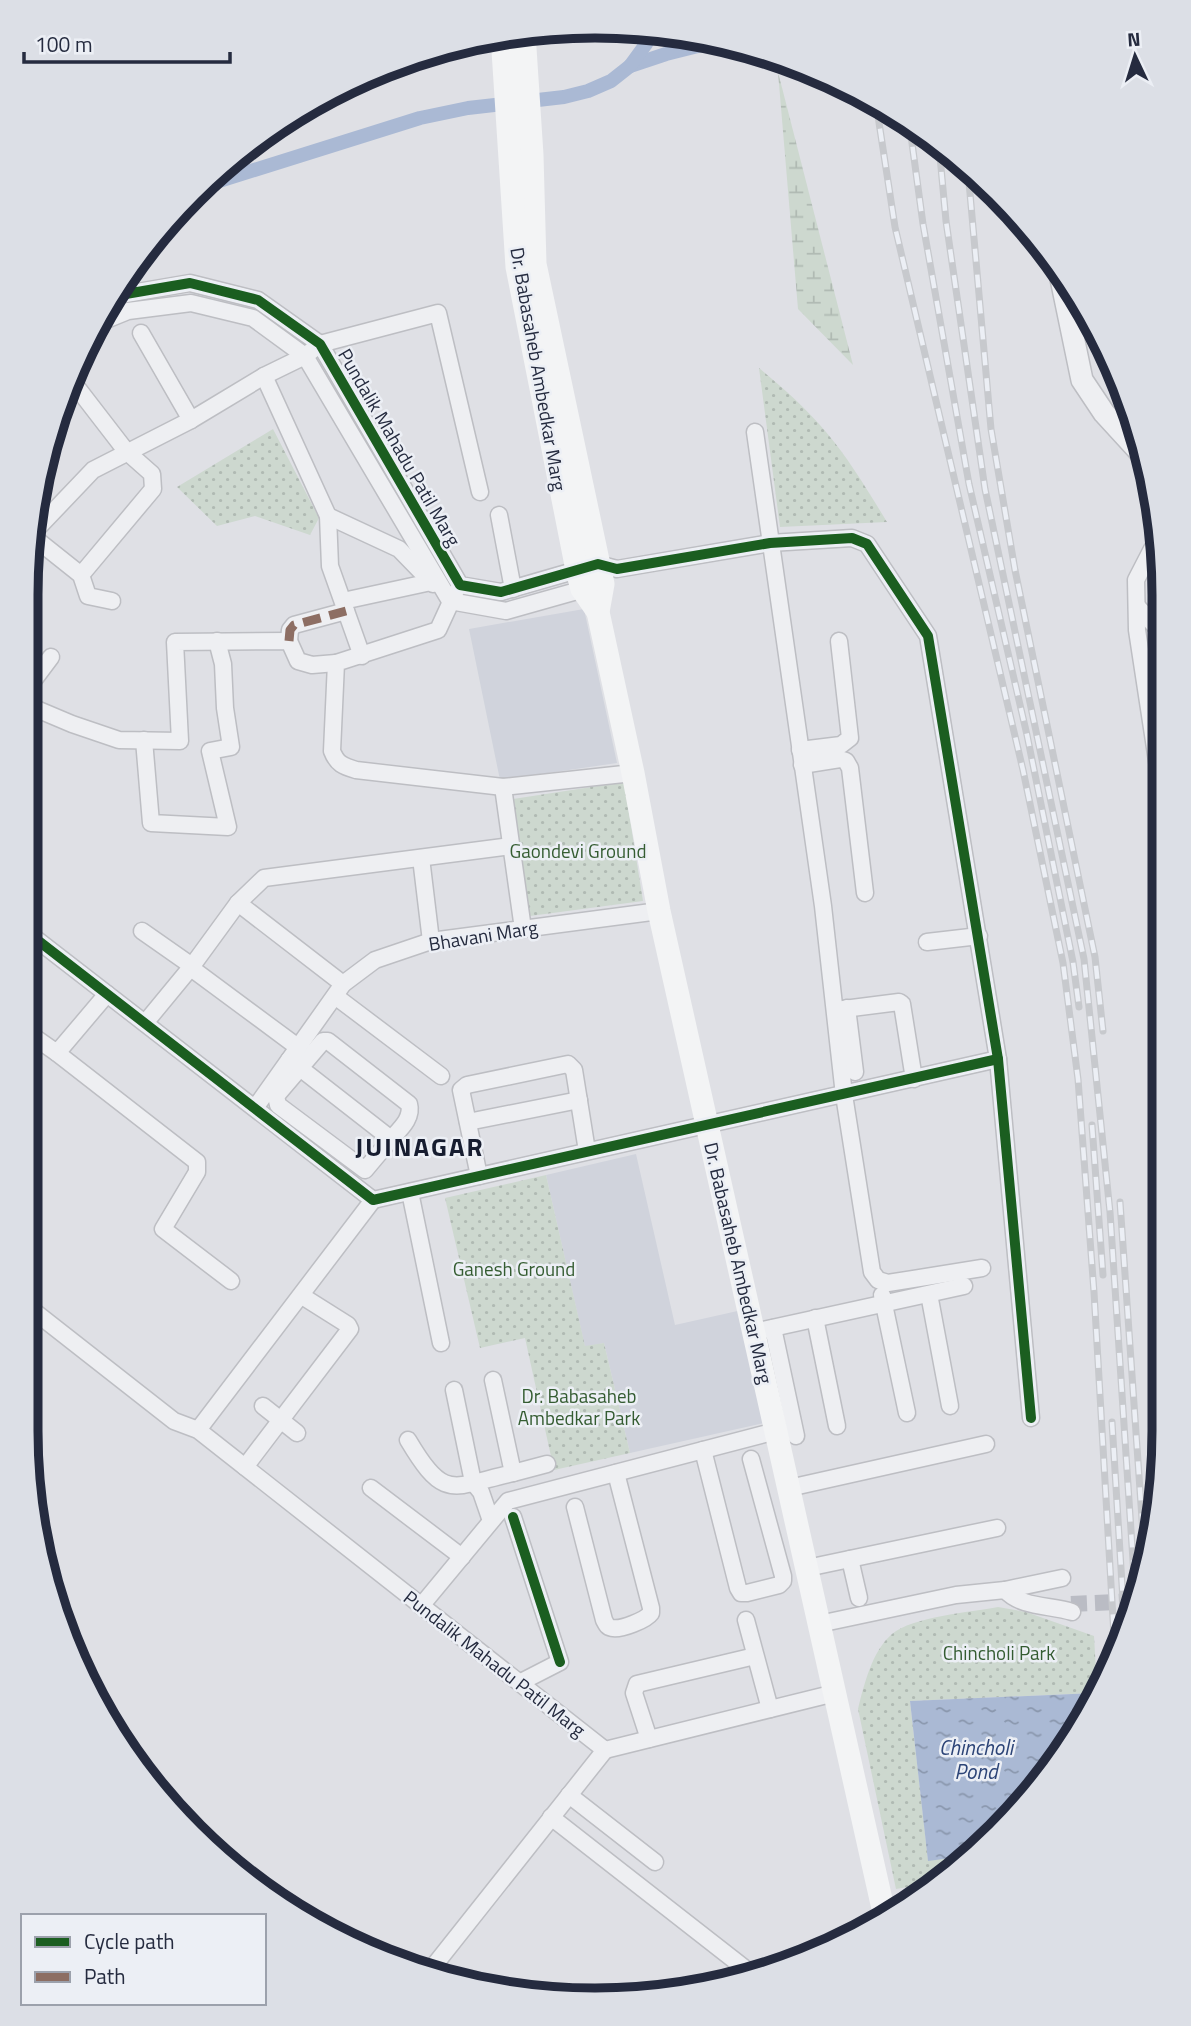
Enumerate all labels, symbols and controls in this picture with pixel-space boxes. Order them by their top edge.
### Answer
scale bar [24,21,231,65]
north arrow [1100,21,1170,91]
text: N [1126,24,1141,53]
text: 100 m [35,28,92,60]
street label: Dr. Babasaheb Ambedkar Marg [503,245,575,493]
street label: Pundalik Mahadu Patil Marg [331,343,469,552]
park label: Gaondevi Ground [510,836,646,865]
street label: Bhavani Marg [426,912,540,958]
district label: JUINAGAR [355,1127,485,1166]
street label: Dr. Babasaheb Ambedkar Marg [697,1139,781,1387]
park label: Ganesh Ground [453,1254,575,1283]
park label: Dr. Babasaheb Ambedkar Park [518,1381,640,1432]
street label: Pundalik Mahadu Patil Marg [398,1583,592,1744]
park label: Chincholi Park [943,1638,1055,1667]
water label: Chincholi Pond [939,1731,1016,1787]
legend [21,1914,266,2005]
text: Cycle path [84,1925,175,1957]
text: Path [84,1960,126,1992]

